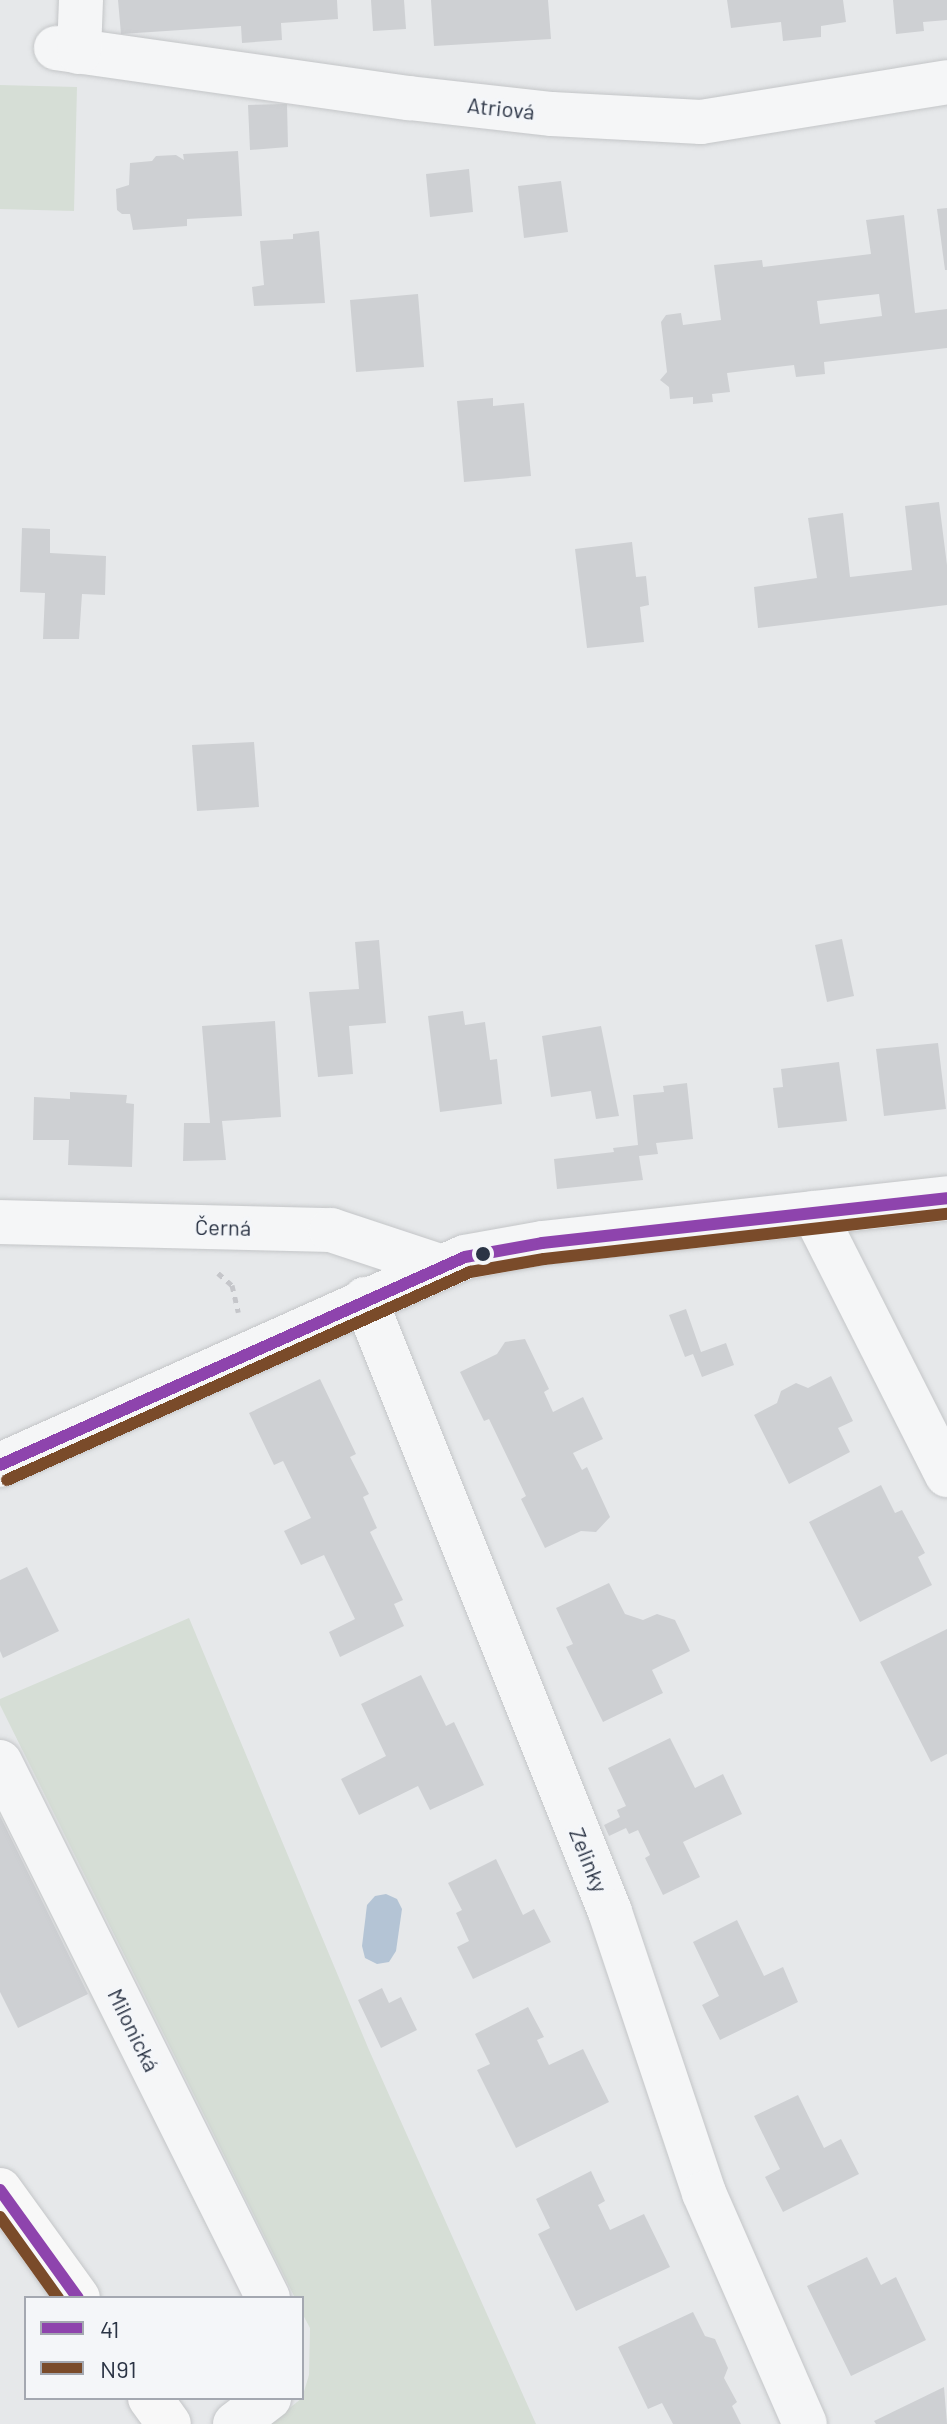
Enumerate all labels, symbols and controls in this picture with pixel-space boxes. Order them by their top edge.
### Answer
street label: Atriová [466,91,536,125]
street label: Černá [195,1213,251,1241]
unlabelled marker [475,1246,491,1262]
street label: Zelinky [564,1824,614,1896]
street label: Milonická [103,1984,165,2076]
legend [24,2296,304,2400]
text: 41 [100,2314,119,2343]
text: N91 [100,2354,137,2383]

